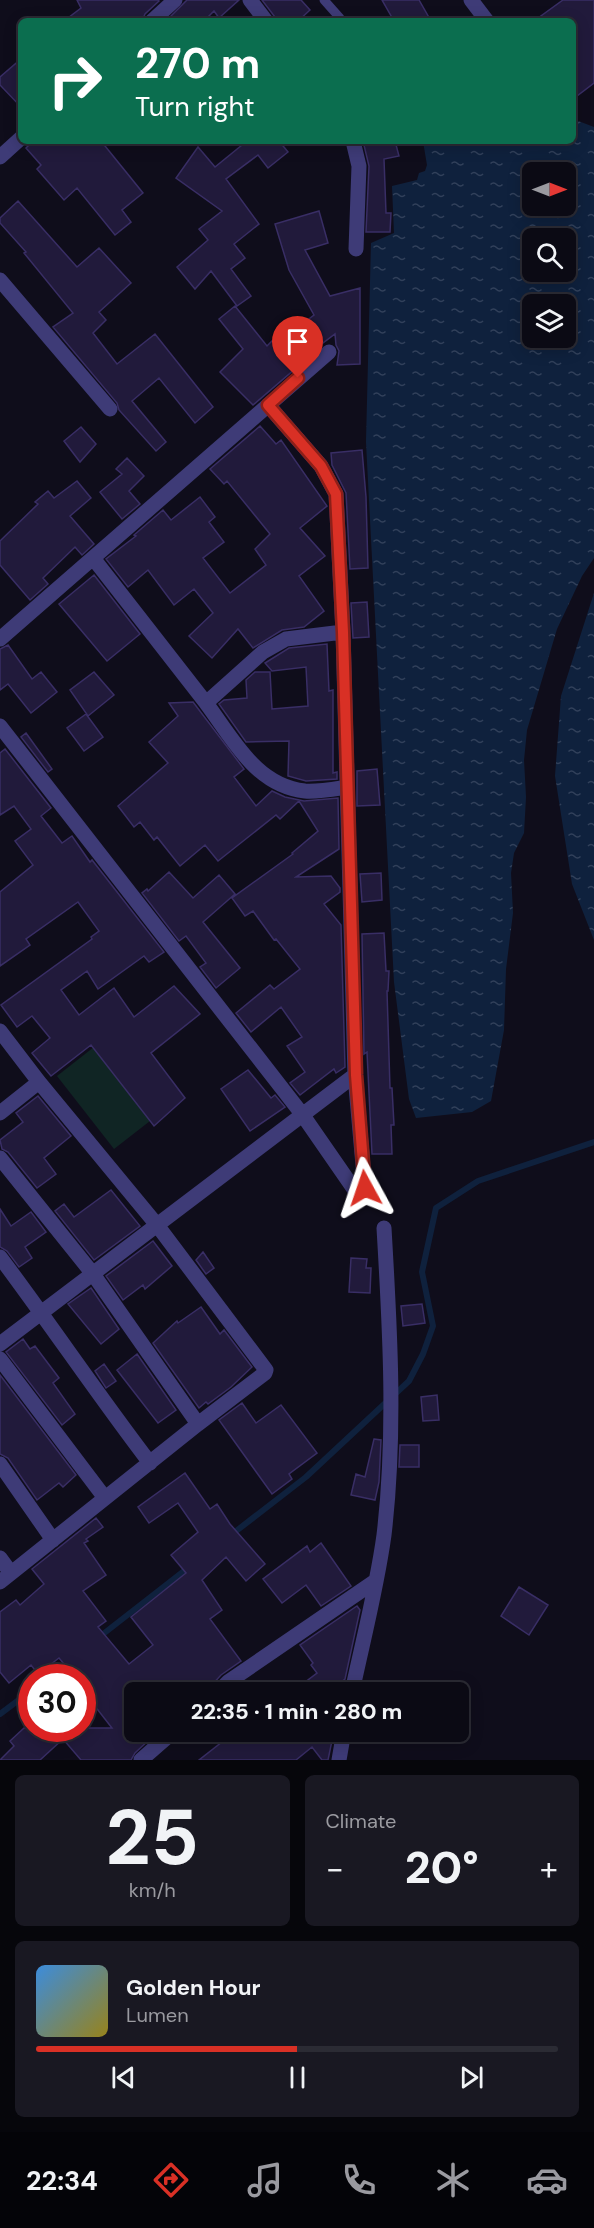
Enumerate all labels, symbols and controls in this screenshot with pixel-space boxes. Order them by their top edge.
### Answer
text: 270 m [135,36,260,91]
icon: right [36,42,114,120]
text: Turn right [135,89,255,124]
north arrow [522,162,576,216]
map controls [522,162,576,348]
button: search [522,228,576,282]
button: layers [522,294,576,348]
pin [272,316,323,378]
icon: arrive [281,325,314,358]
position arrow [333,1156,397,1220]
speed limit sign: 30 [18,1664,96,1742]
text: 22:35 · 1 min · 280 m [191,1697,402,1726]
text: 25 [105,1787,199,1888]
text: Climate [326,1808,396,1834]
text: 20° [405,1838,479,1897]
text: − [326,1847,344,1890]
text: + [540,1847,558,1890]
text: km/h [129,1877,176,1903]
text: Golden Hour [126,1973,261,2002]
text: Lumen [126,2002,189,2028]
icon: previous [107,2061,140,2094]
icon: pause [281,2061,314,2094]
icon: next [455,2061,488,2094]
icon: directions [150,2159,192,2201]
icon: music [244,2159,286,2201]
icon: phone [338,2159,380,2201]
icon: climate [432,2159,474,2201]
icon: car [526,2159,568,2201]
text: 22:34 [26,2163,98,2198]

